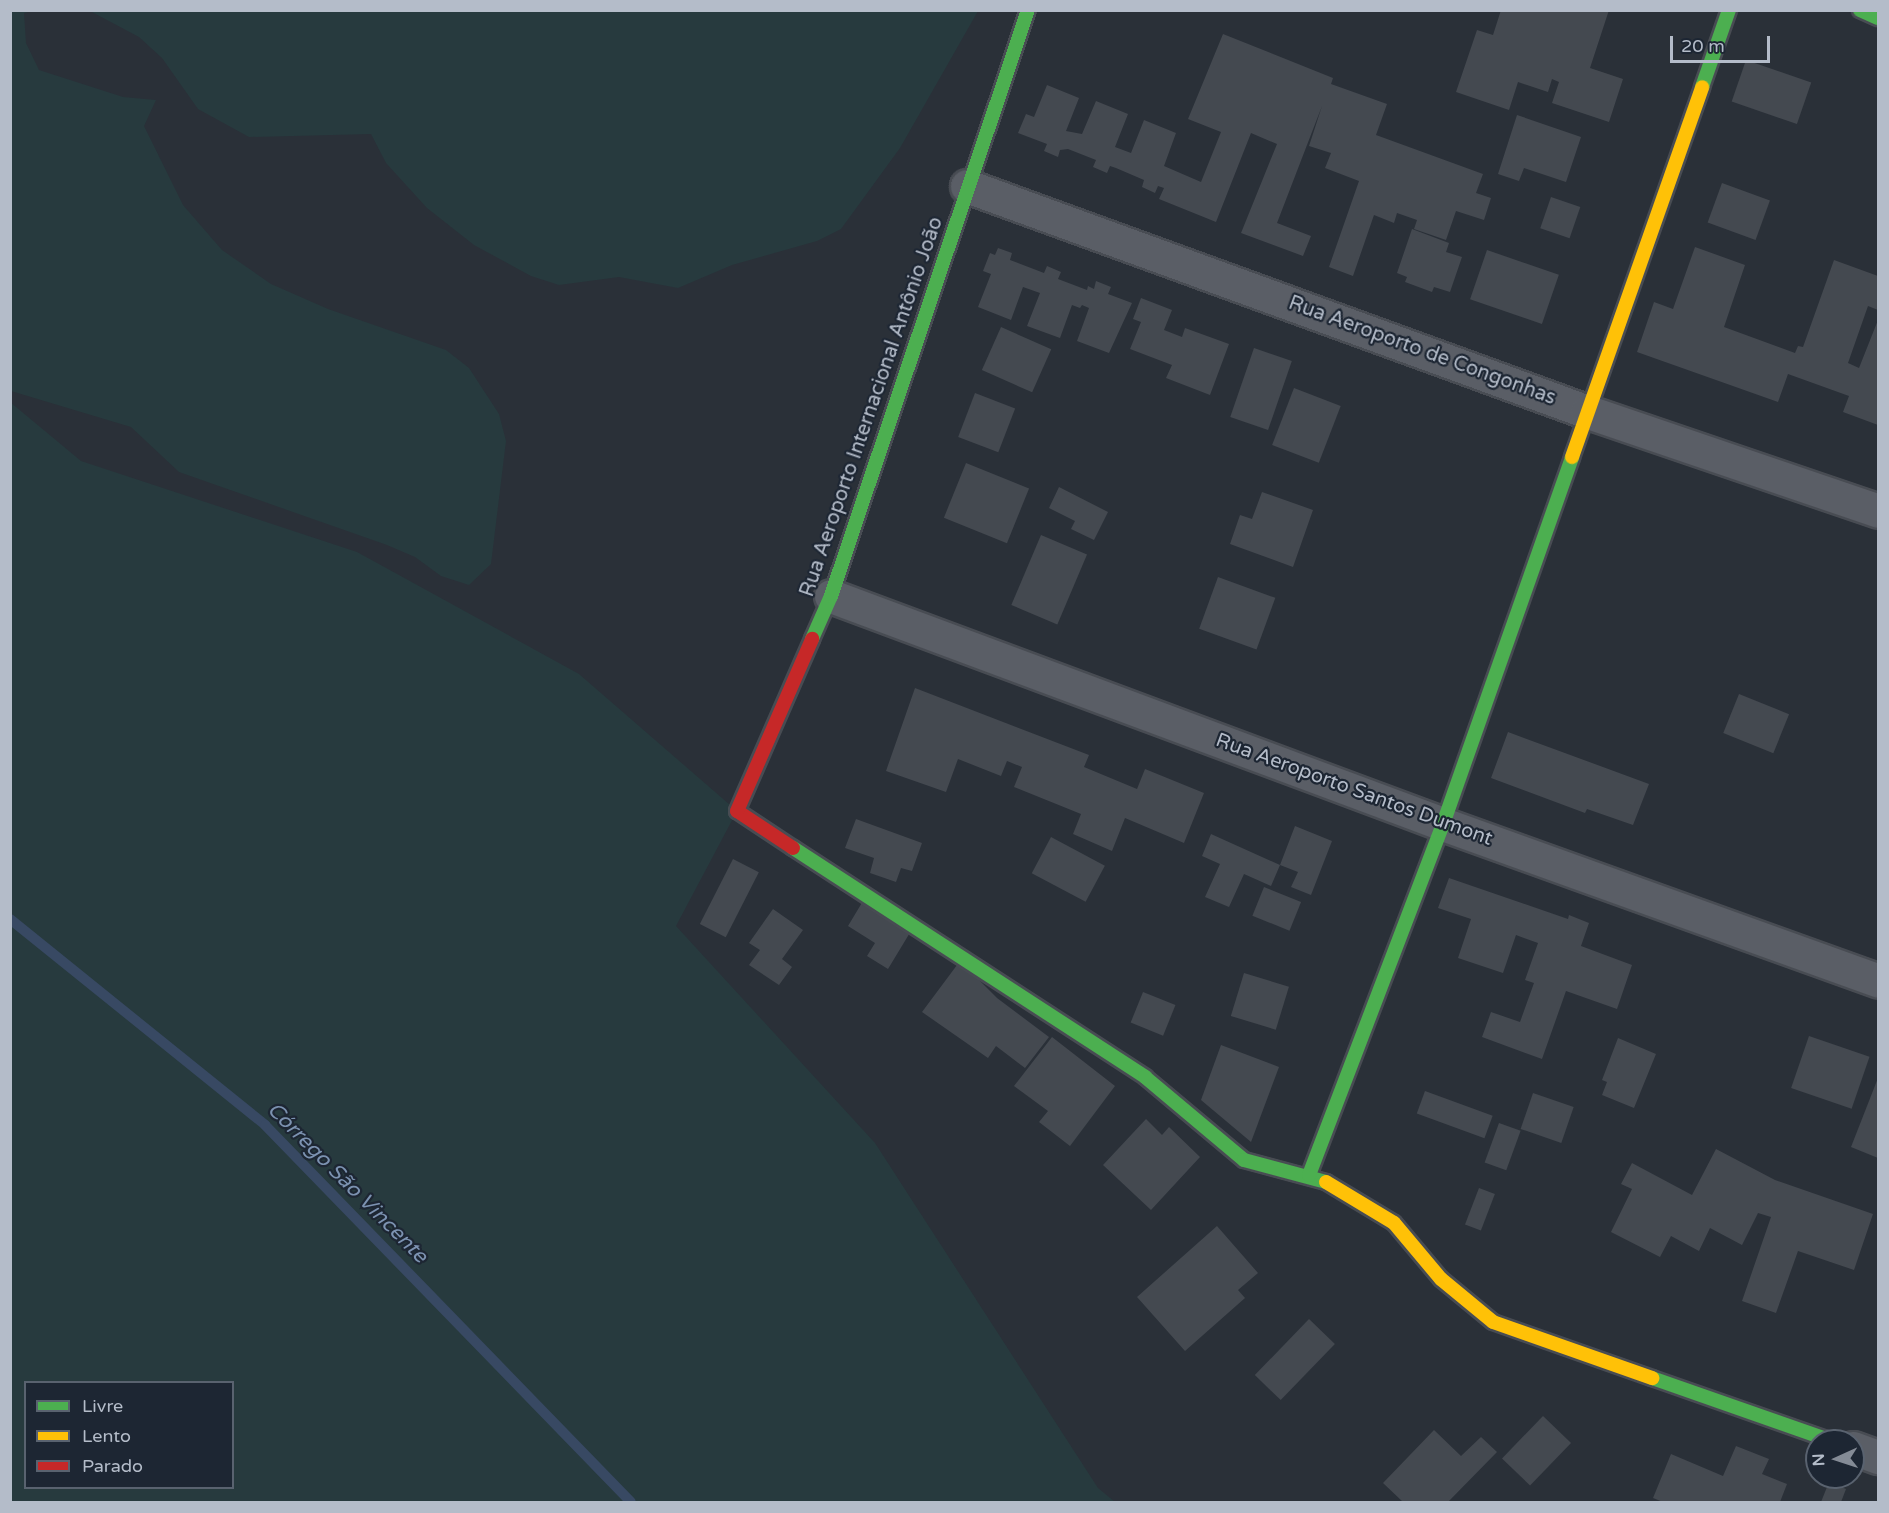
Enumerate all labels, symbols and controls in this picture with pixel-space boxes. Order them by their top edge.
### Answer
scale bar [1673,24,1774,62]
text: 20 m [1681,35,1725,57]
street label: Rua Aeroporto Internacional Antônio João [796,214,948,600]
street label: Rua Aeroporto de Congonhas [1285,291,1559,411]
street label: Rua Aeroporto Santos Dumont [1212,729,1496,851]
water label: Córrego São Vincente [261,1097,433,1269]
legend [24,1381,234,1489]
text: Livre [82,1395,123,1417]
text: Lento [82,1425,131,1447]
north arrow [1805,1429,1865,1489]
text: N [1809,1453,1829,1467]
text: Parado [82,1455,143,1477]

